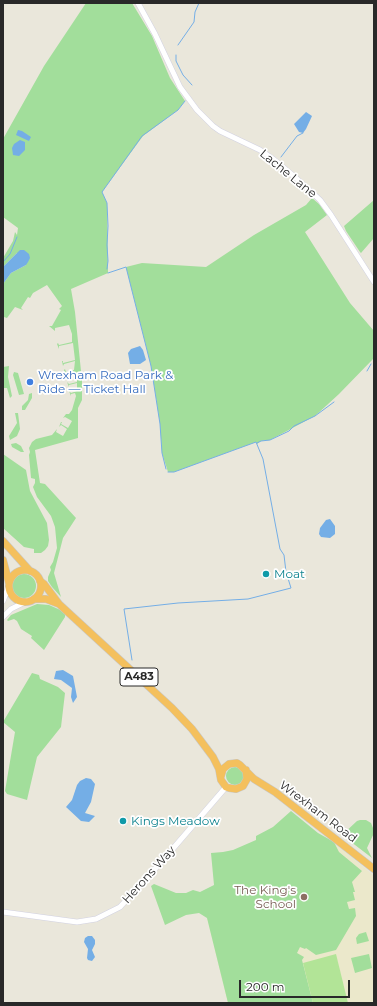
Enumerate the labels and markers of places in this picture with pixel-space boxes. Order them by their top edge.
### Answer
place label: Wrexham Road Park & Ride — Ticket Hall [38,368,173,396]
marker: Wrexham Road Park & Ride — Ticket Hall [25,377,35,387]
place label: Moat [274,567,305,581]
marker: Moat [261,569,271,579]
place label: Kings Meadow [131,814,220,828]
marker: Kings Meadow [118,816,128,826]
place label: The King's School [234,883,296,911]
marker: The King's School [299,892,309,902]

